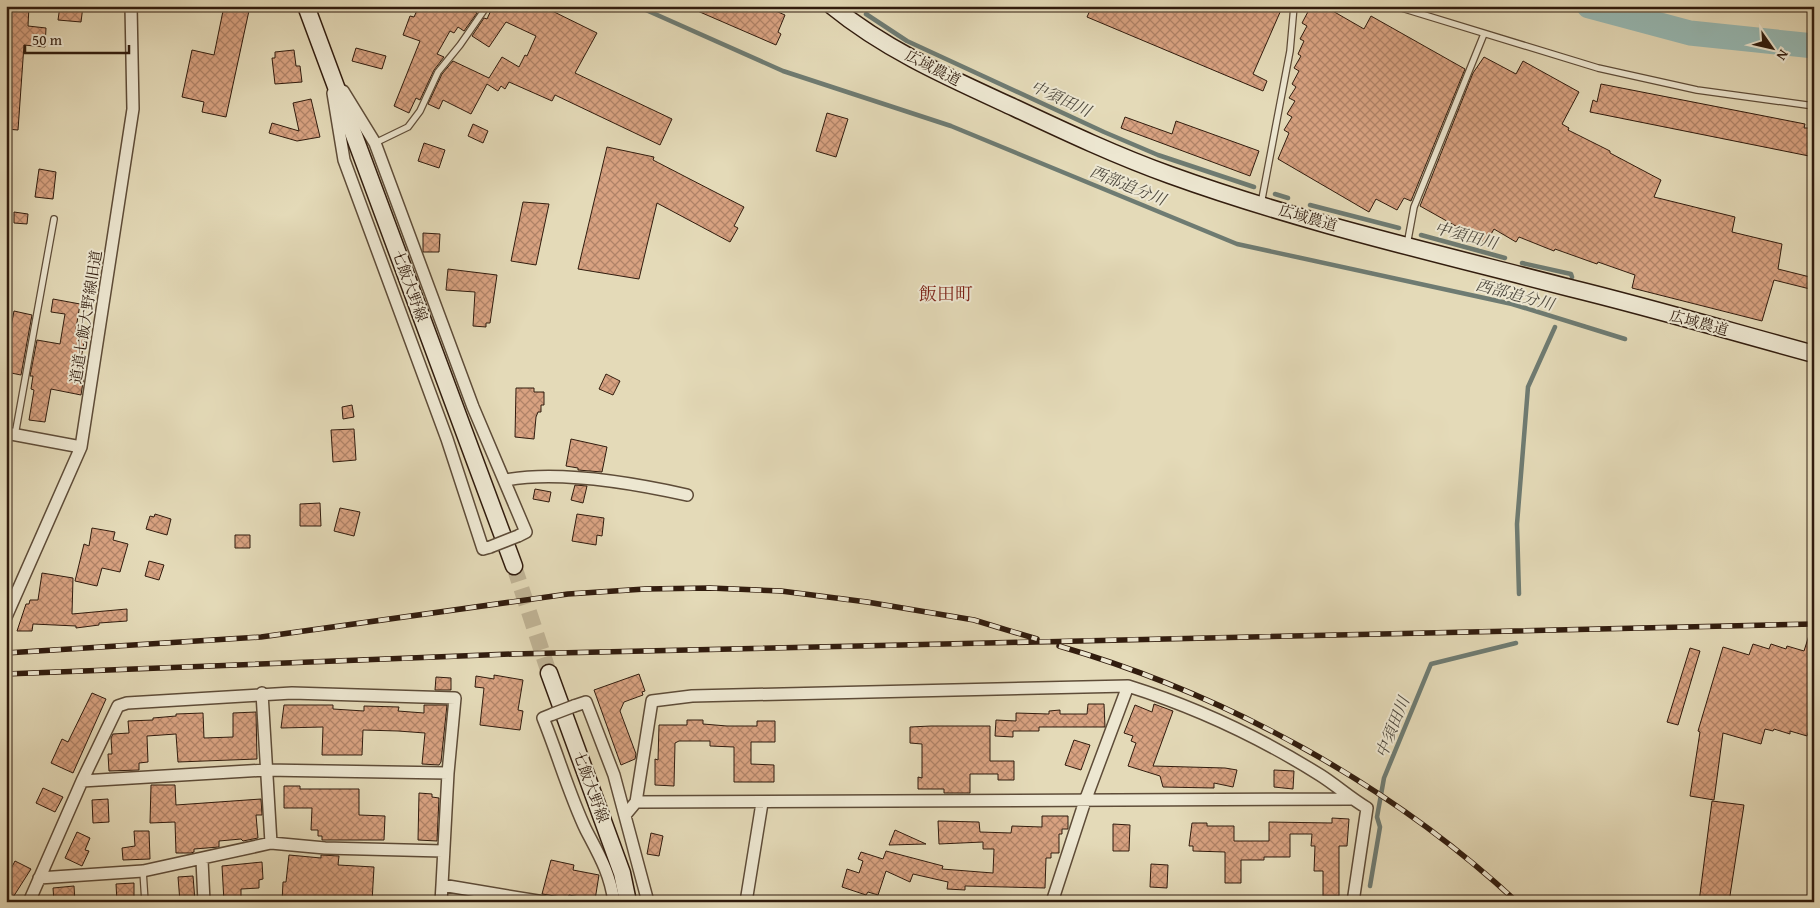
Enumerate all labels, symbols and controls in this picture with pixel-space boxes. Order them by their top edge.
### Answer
scale bar [25,22,129,54]
north arrow [1748,22,1798,72]
text: 50 m [32,29,63,50]
street label: 広域農道 [902,45,965,91]
text: N [1772,46,1794,65]
water label: 中須田川 [1027,74,1097,123]
water label: 西部追分川 [1086,159,1171,212]
street label: 広域農道 [1276,199,1340,236]
water label: 中須田川 [1432,215,1502,255]
street label: 七飯大野線 [388,247,433,325]
street label: 道道七飯大野線旧道 [65,249,106,385]
water label: 西部追分川 [1473,272,1559,316]
district label: 飯田町 [919,280,973,307]
street label: 広域農道 [1667,305,1731,340]
water label: 中須田川 [1369,691,1416,761]
street label: 七飯大野線 [569,748,614,826]

